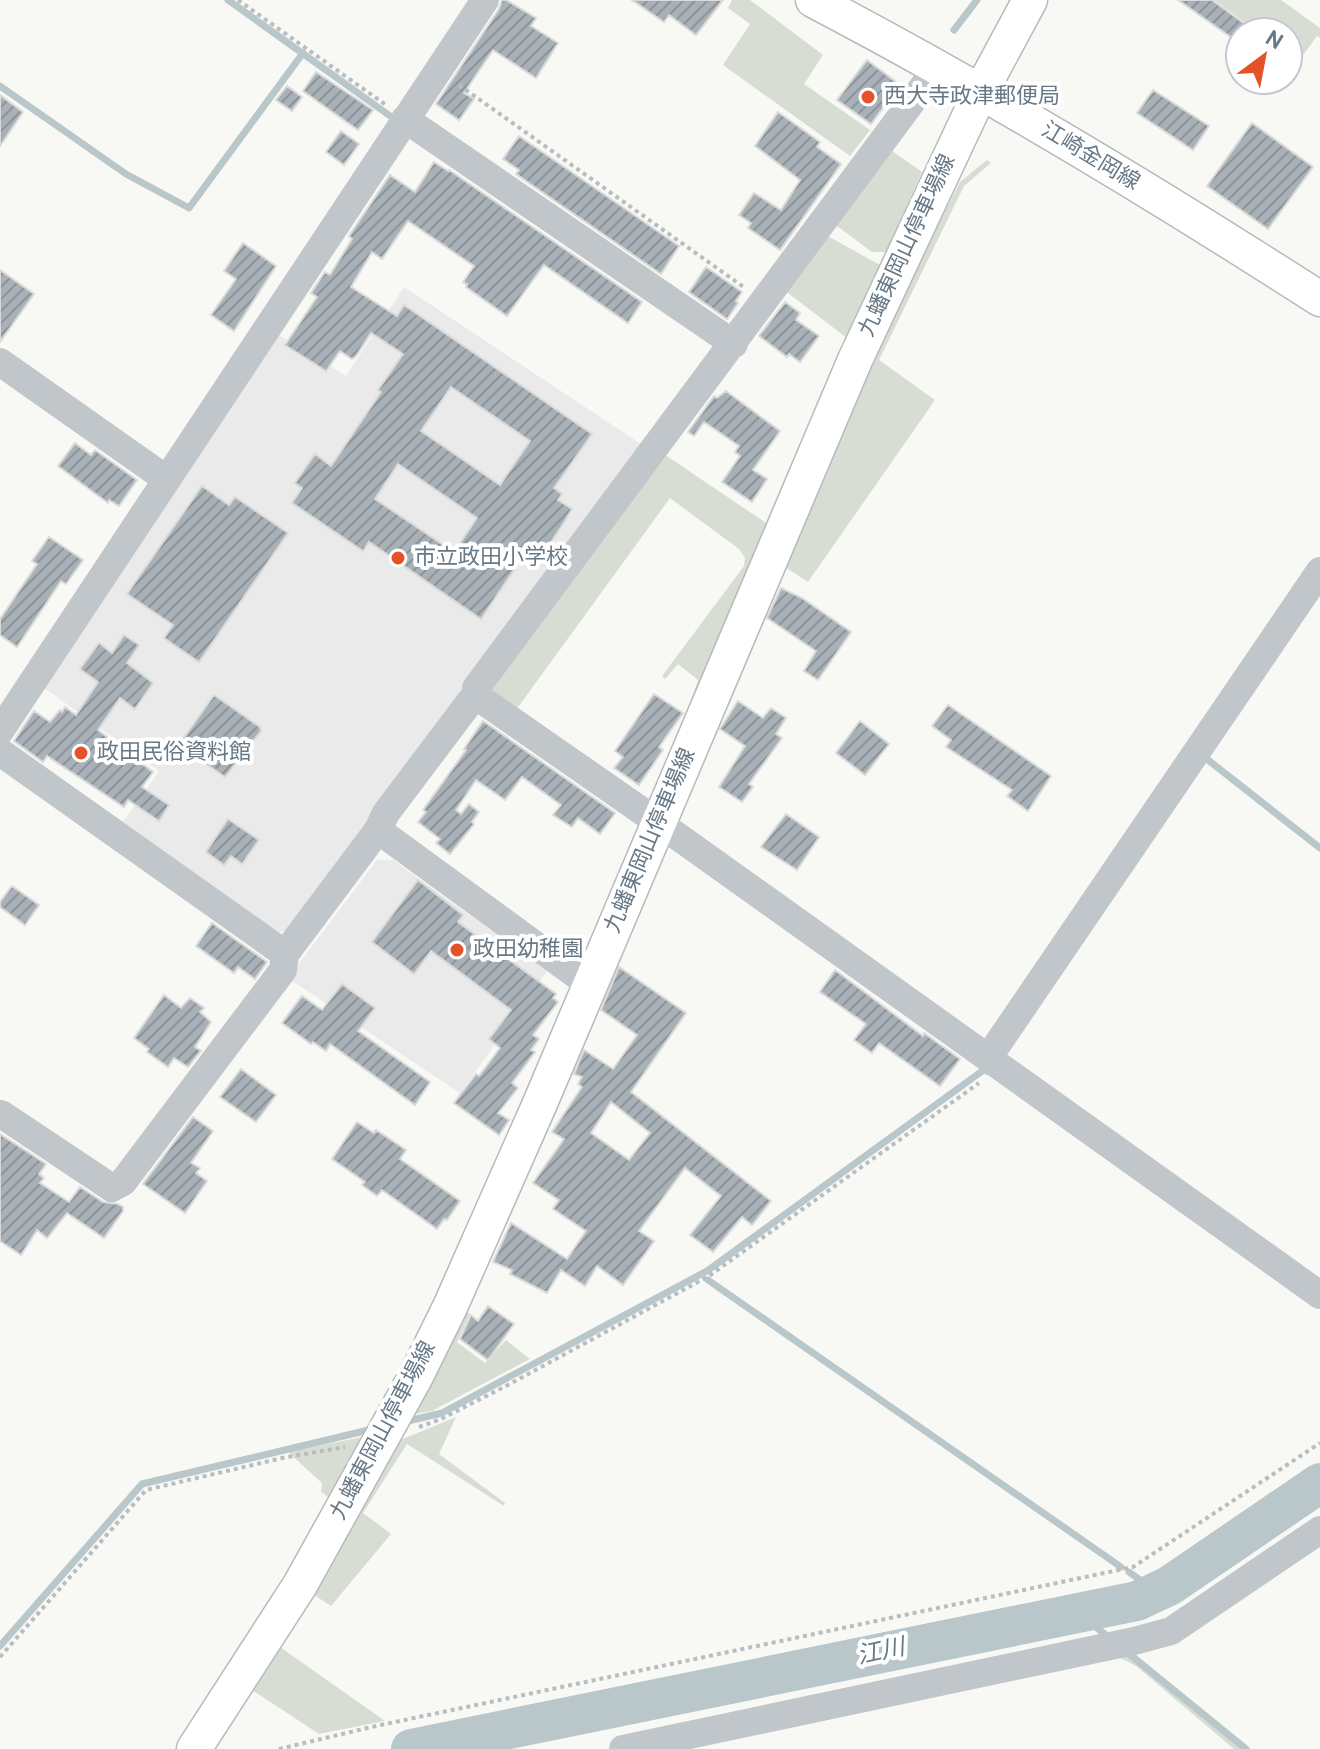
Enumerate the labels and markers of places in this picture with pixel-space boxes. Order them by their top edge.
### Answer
place label: 西大寺政津郵便局 [884,84,1060,111]
marker: 西大寺政津郵便局 [859,88,877,106]
place label: 市立政田小学校 [414,545,568,572]
marker: 市立政田小学校 [389,549,407,567]
place label: 政田民俗資料館 [97,740,251,767]
marker: 政田民俗資料館 [72,744,90,762]
place label: 政田幼稚園 [473,937,583,964]
marker: 政田幼稚園 [448,941,466,959]

